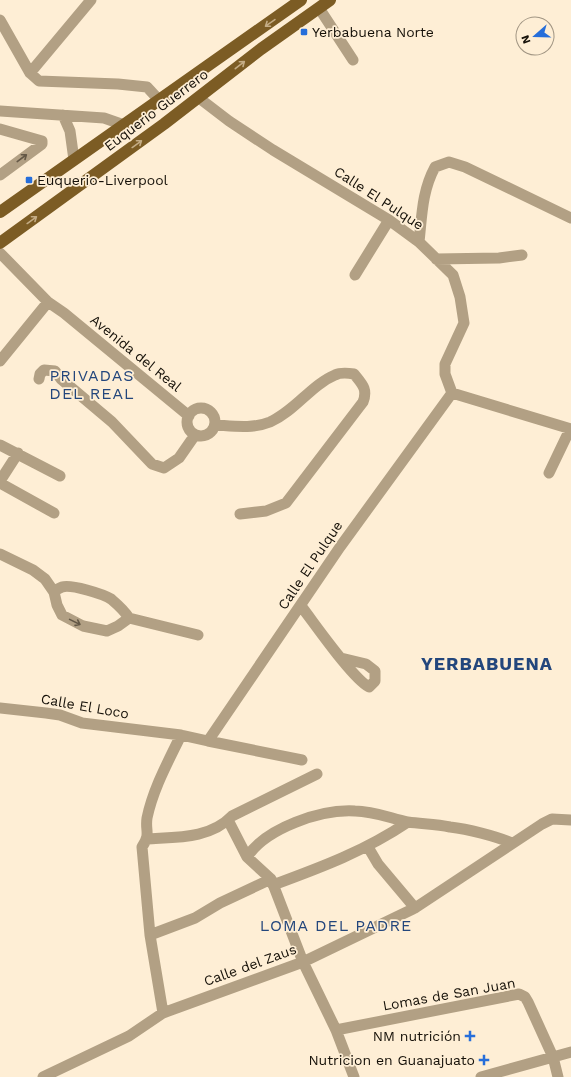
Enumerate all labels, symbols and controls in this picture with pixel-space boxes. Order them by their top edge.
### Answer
north arrow [515,16,555,56]
one-way arrow [264,19,275,27]
place label: Yerbabuena Norte [312,24,434,40]
marker: Yerbabuena Norte [299,27,309,37]
text: N [519,33,534,45]
one-way arrow [235,61,246,69]
street label: Euquerio Guerrero [101,66,211,154]
one-way arrow [131,140,142,148]
one-way arrow [17,154,28,163]
street label: Calle El Pulque [331,163,427,233]
place label: Euquerio-Liverpool [37,172,169,188]
marker: Euquerio-Liverpool [24,175,34,185]
one-way arrow [26,216,37,224]
street label: Avenida del Real [87,311,185,395]
district label: PRIVADAS DEL REAL [49,366,135,403]
street label: Calle El Pulque [274,518,346,612]
one-way arrow [69,619,81,626]
district label: YERBABUENA [421,653,553,674]
street label: Calle El Loco [40,690,130,722]
district label: LOMA DEL PADRE [260,916,412,935]
street label: Calle del Zaus [202,941,298,989]
street label: Lomas de San Juan [381,974,517,1014]
place label: NM nutrición [373,1028,461,1044]
marker: NM nutrición [464,1030,476,1042]
place label: Nutricion en Guanajuato [308,1052,475,1068]
marker: Nutricion en Guanajuato [478,1054,490,1066]

